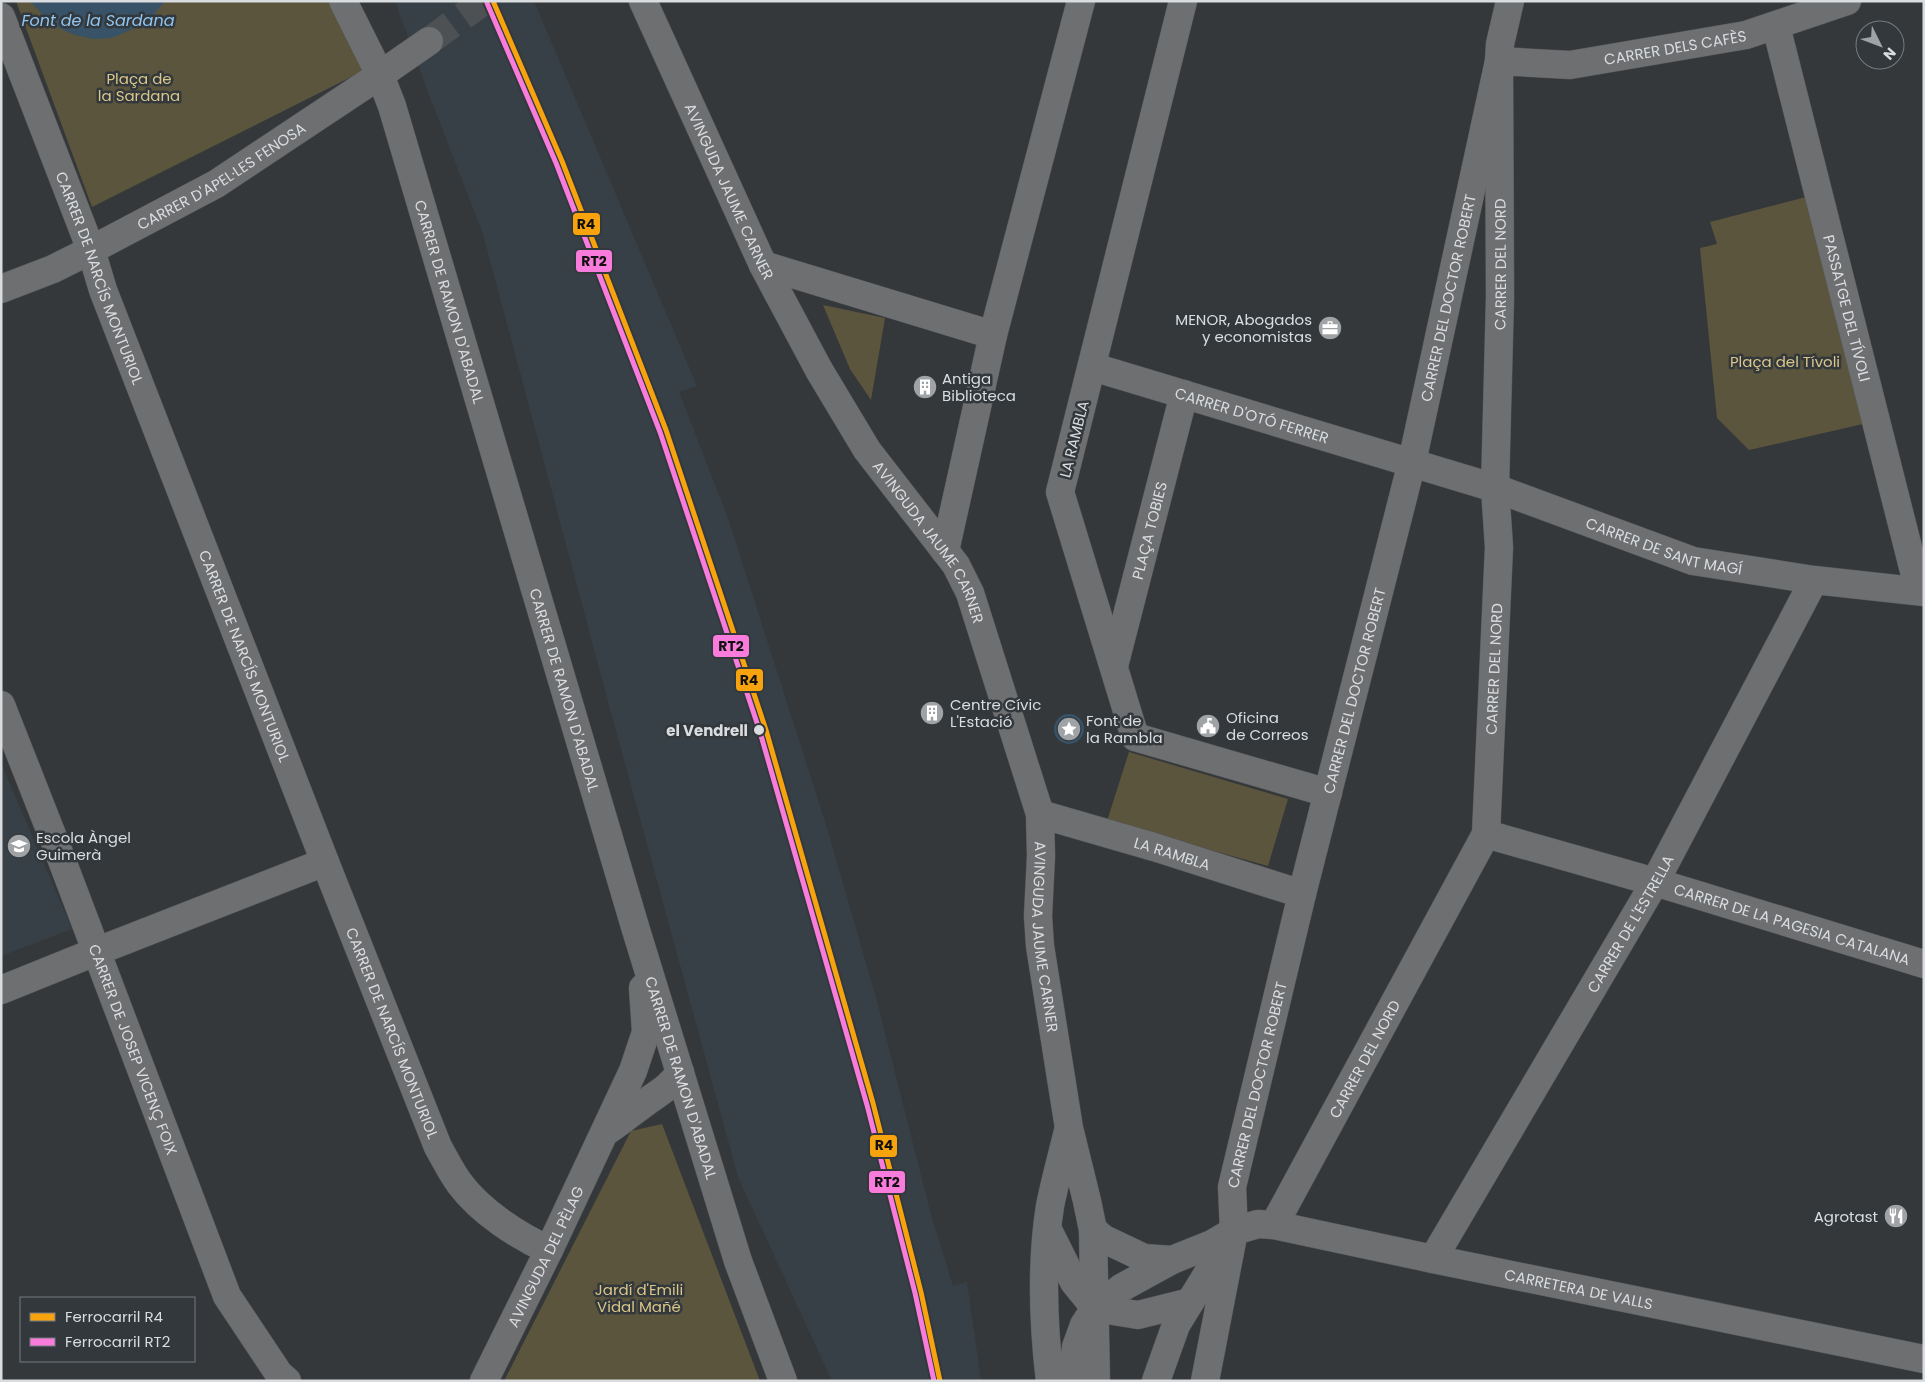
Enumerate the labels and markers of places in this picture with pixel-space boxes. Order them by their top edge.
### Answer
place label: MENOR, Abogados y economistas [1175,309,1312,347]
office icon: MENOR, Abogados y economistas [1317,315,1343,341]
place label: Antiga Biblioteca [942,368,1016,406]
building icon: Antiga Biblioteca [912,374,938,400]
place label: Centre Cívic L'Estació [950,694,1041,732]
building icon: Centre Cívic L'Estació [919,700,945,726]
place label: Oficina de Correos [1226,707,1309,745]
place label: Font de la Rambla [1086,710,1163,748]
public building icon: Oficina de Correos [1195,713,1221,739]
place icon: Font de la Rambla [1056,716,1082,742]
place label: el Vendrell [666,720,748,741]
marker: el Vendrell [752,723,766,737]
place label: Escola Àngel Guimerà [36,827,131,865]
school or university icon: Escola Àngel Guimerà [6,833,32,859]
restaurant icon: Agrotast [1883,1203,1909,1229]
place label: Agrotast [1814,1206,1878,1227]

